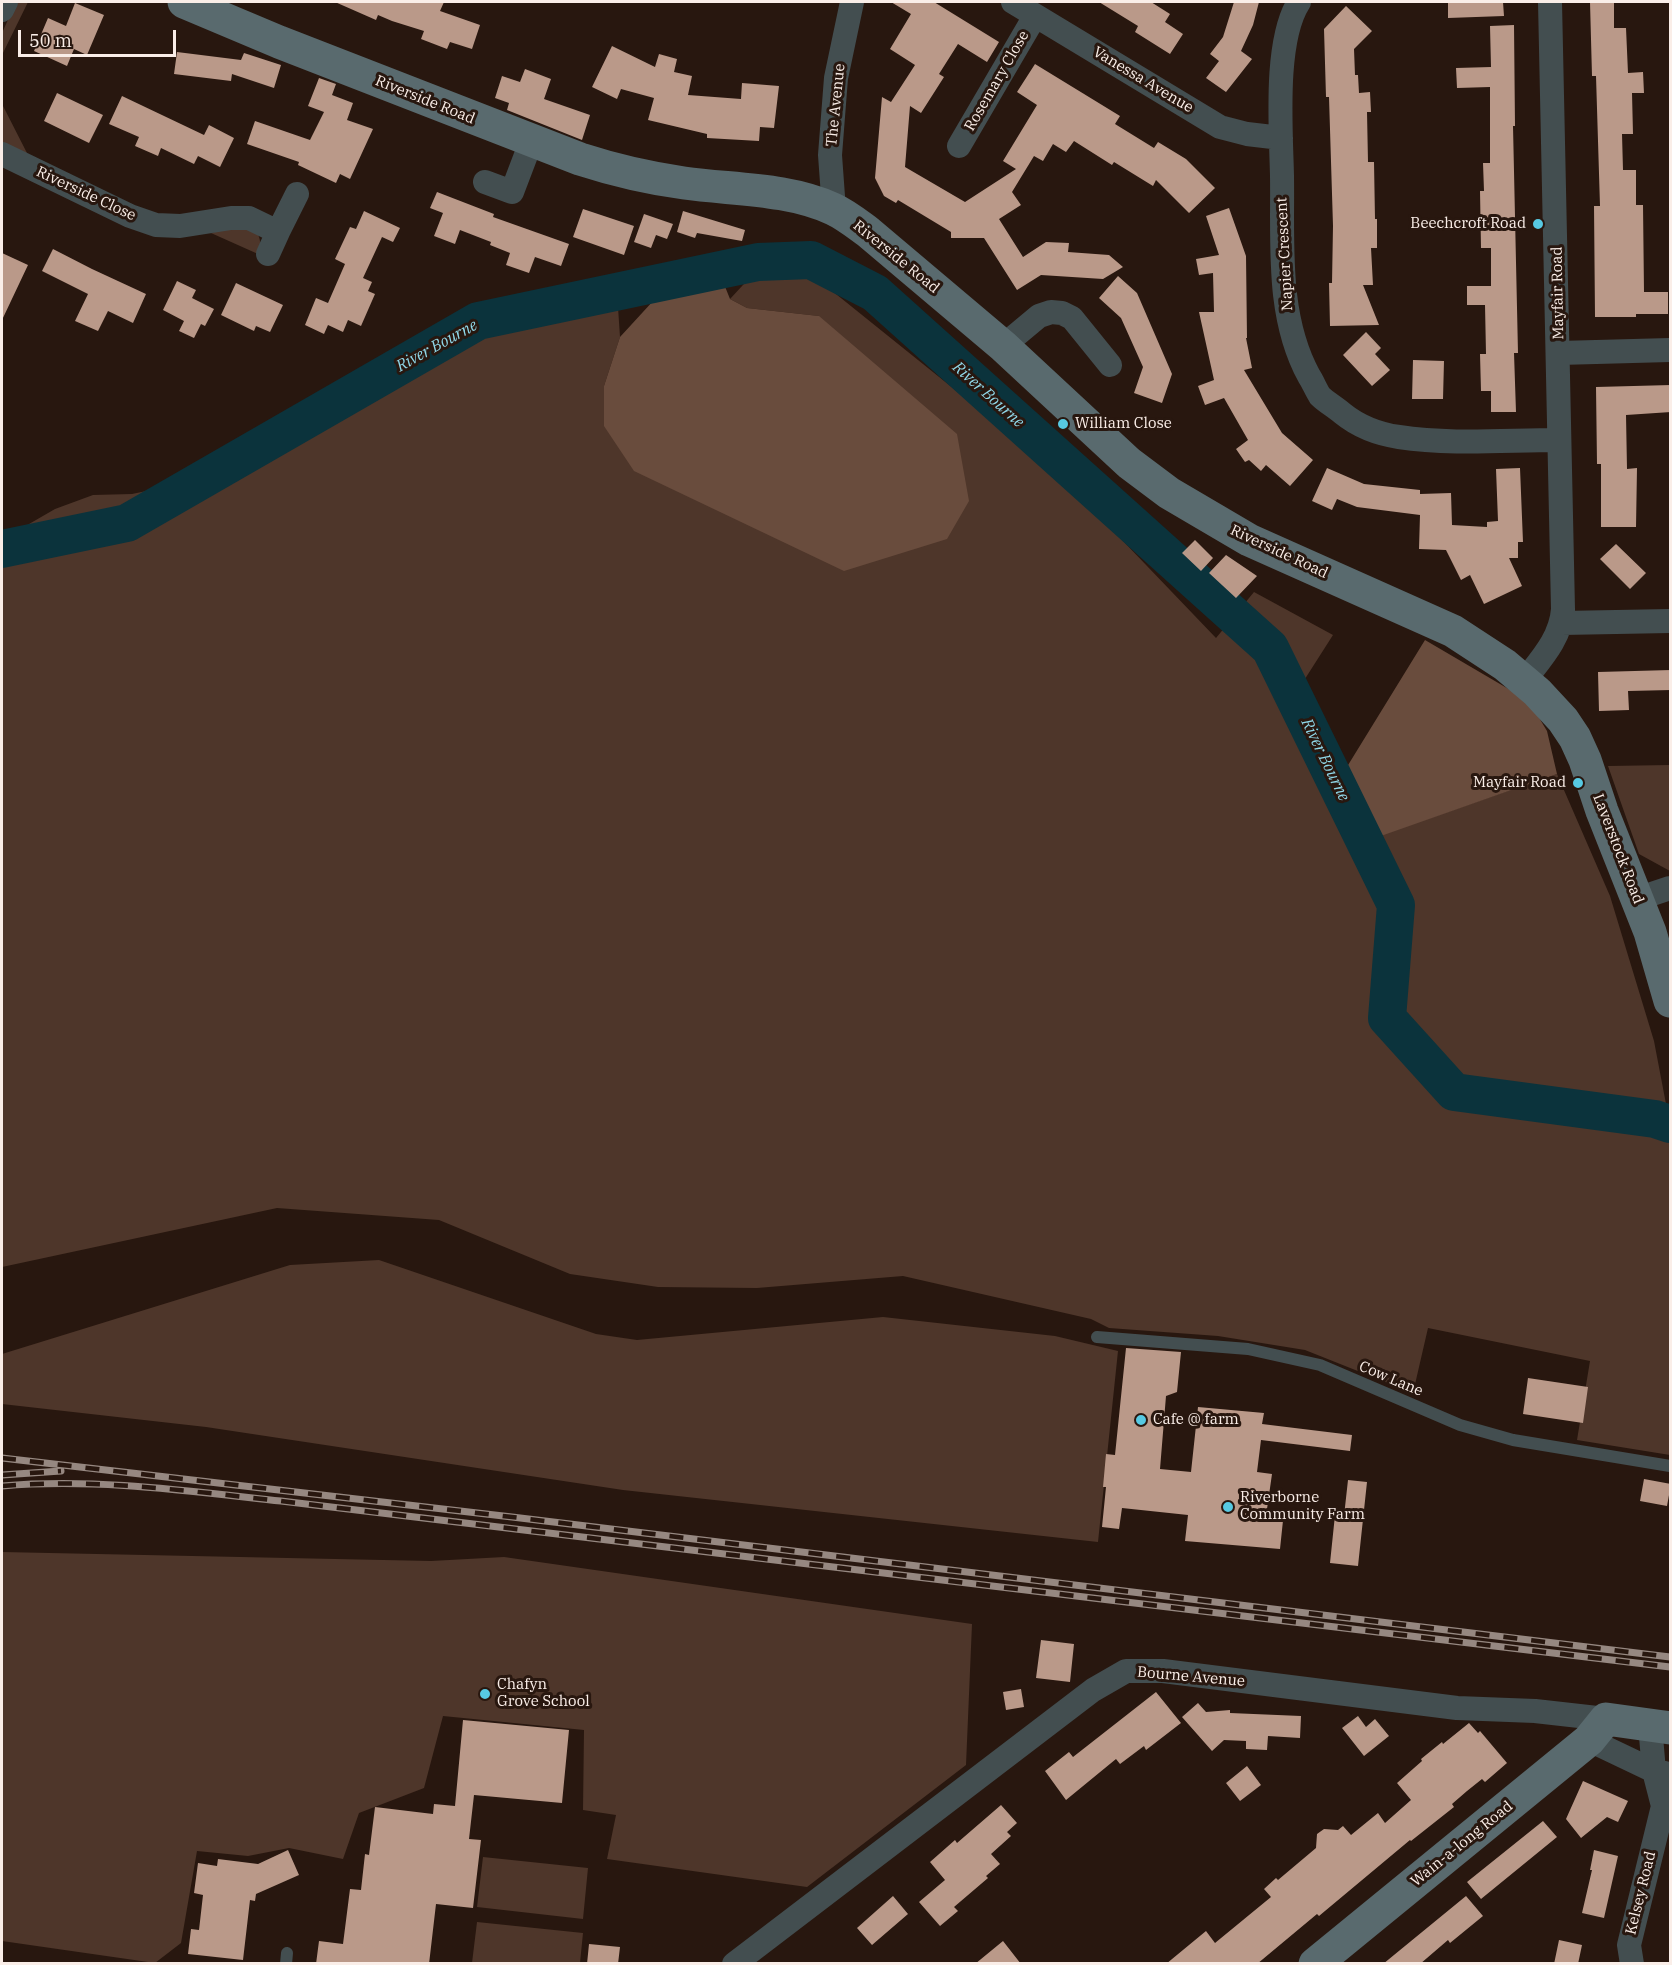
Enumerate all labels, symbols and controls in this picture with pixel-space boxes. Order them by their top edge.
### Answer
scale bar [21,18,178,56]
street label: Rosemary Close [961,28,1033,134]
text: 50 m [29,29,72,52]
street label: Vanessa Avenue [1090,43,1196,117]
street label: The Avenue [823,63,849,147]
street label: Riverside Road [373,72,477,128]
street label: Riverside Close [33,163,139,225]
street label: Napier Crescent [1273,197,1297,311]
place label: Beechcroft Road [1410,215,1526,233]
street label: Riverside Road [849,217,943,297]
marker: Beechcroft Road [1531,217,1545,231]
street label: Mayfair Road [1548,246,1568,340]
water label: River Bourne [393,316,481,376]
water label: River Bourne [948,358,1028,432]
place label: William Close [1075,415,1172,433]
marker: William Close [1056,417,1070,431]
street label: Riverside Road [1227,521,1331,583]
water label: River Bourne [1297,716,1353,804]
place label: Mayfair Road [1473,774,1566,792]
marker: Mayfair Road [1571,776,1585,790]
street label: Laverstock Road [1589,791,1647,907]
street label: Cow Lane [1356,1357,1426,1401]
place label: Cafe @ farm [1153,1411,1239,1429]
marker: Cafe @ farm [1134,1413,1148,1427]
place label: Riverborne Community Farm [1240,1489,1365,1524]
marker: Riverborne Community Farm [1221,1500,1235,1514]
street label: Bourne Avenue [1136,1663,1246,1691]
place label: Chafyn Grove School [497,1676,590,1711]
marker: Chafyn Grove School [478,1687,492,1701]
street label: Wain-a-long Road [1407,1797,1517,1891]
street label: Kelsey Road [1622,1849,1660,1937]

